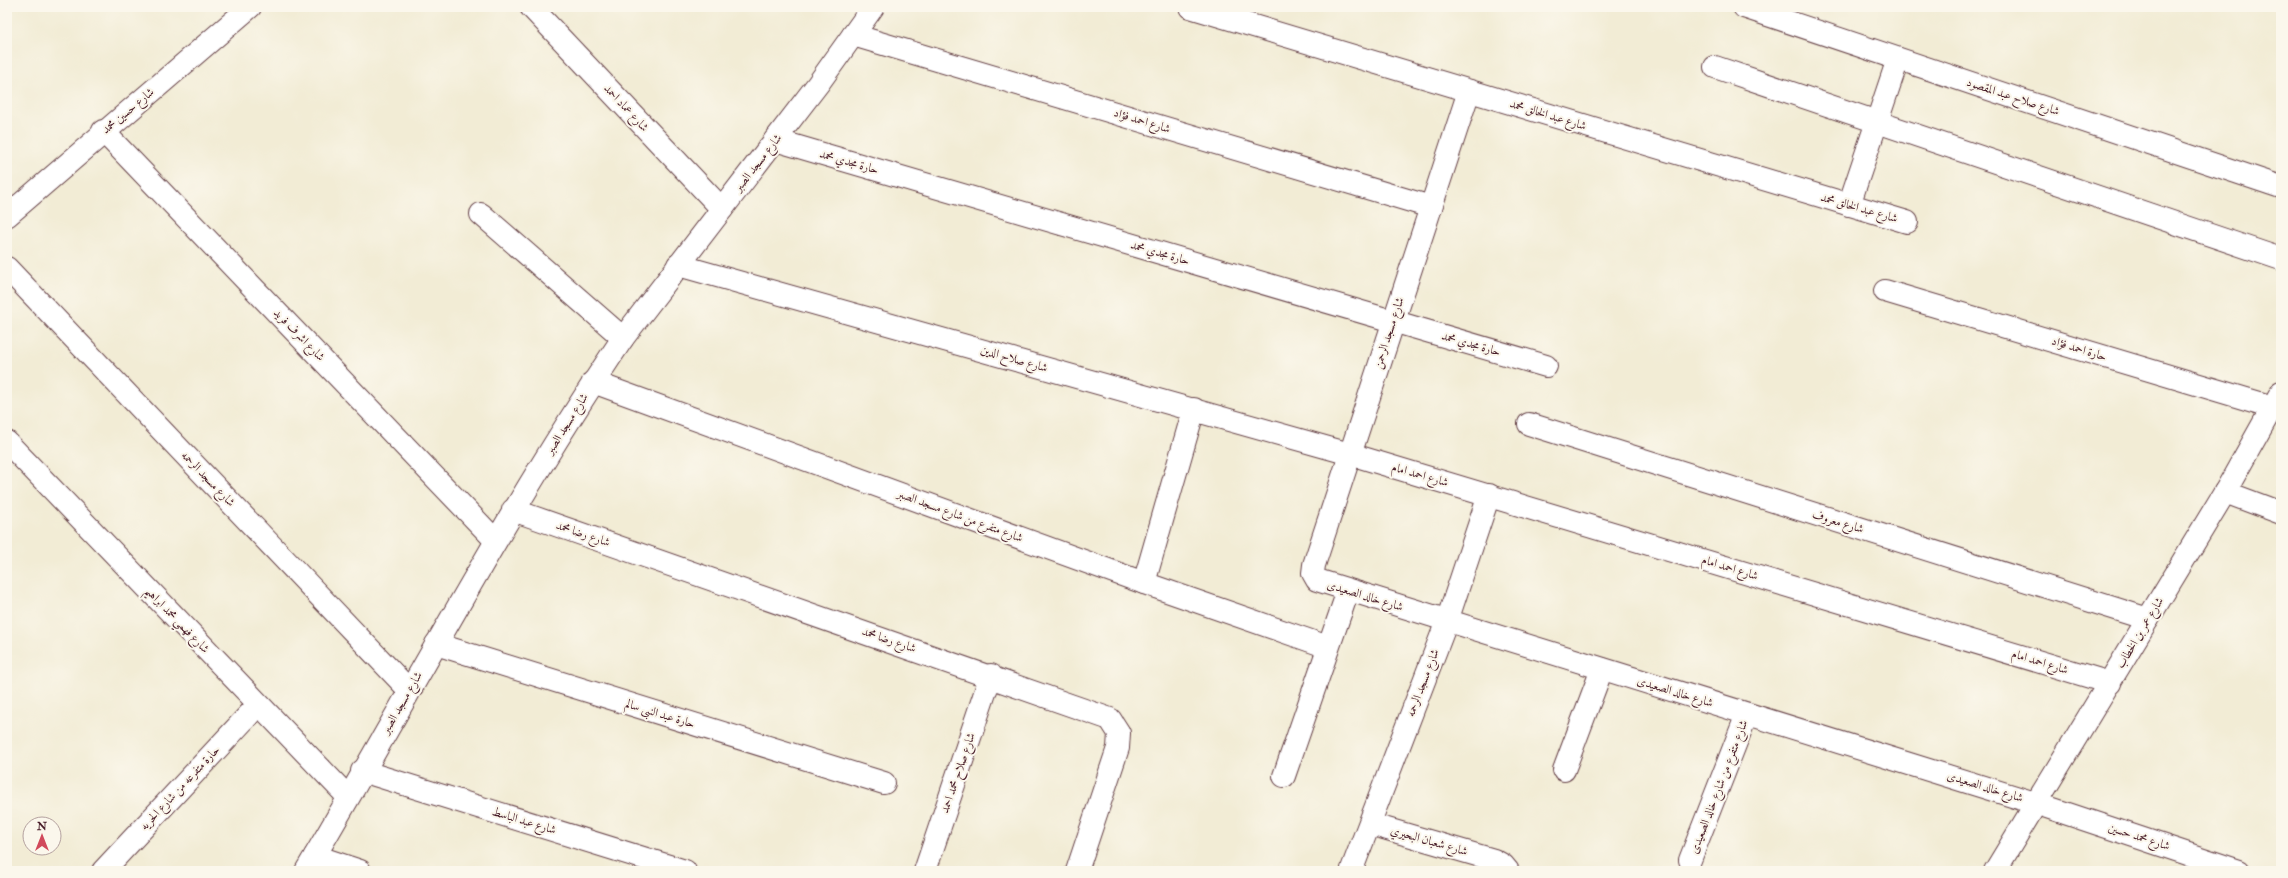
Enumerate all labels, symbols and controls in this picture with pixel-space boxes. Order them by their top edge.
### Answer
street label: شارع صلاح عبد المقصود [1964,75,2062,122]
street label: شارع عماد احمد [598,81,652,137]
street label: شارع حسين محمد [99,85,159,140]
street label: شارع عبد الخالق محمد [1507,96,1588,137]
street label: شارع احمد فؤاد [1111,105,1172,140]
street label: شارع مسجد الصبر [729,131,788,198]
street label: حارة مجدي محمد [817,146,880,180]
street label: شارع عبد الخالق محمد [1818,190,1899,229]
street label: حارة مجدي محمد [1128,237,1191,271]
street label: شارع مسجد الرحمن [1370,295,1411,372]
street label: شارع اشرف فريد [268,306,328,367]
street label: حارة مجدي محمد [1439,328,1502,362]
street label: حارة احمد فؤاد [2050,333,2108,365]
street label: شارع صلاح الدين [978,342,1049,379]
street label: شارع مسجد الصبر [541,390,594,461]
street label: شارع مسجد الرحمه [176,448,238,512]
street label: شارع احمد امام [1389,460,1450,493]
street label: شارع متفرع من شارع مسجد الصبر [892,486,1025,549]
street label: شارع معروف [1810,507,1866,540]
street label: شارع رضا محمد [553,518,612,553]
street label: شارع احمد امام [1699,552,1760,587]
street label: شارع خالد الصعيدى [1324,577,1405,618]
street label: شارع فهمي محمد ابراهيم [139,584,213,659]
street label: شارع عمر بن الخطاب [2113,594,2170,673]
street label: شارع رضا محمد [859,624,918,659]
street label: شارع احمد امام [2009,646,2070,681]
street label: شارع مسجد الرحمه [1403,647,1446,720]
street label: شارع مسجد الصبر [377,669,429,740]
street label: شارع خالد الصعيدى [1634,673,1715,714]
street label: حارة عبد النبى سالم [622,696,697,735]
street label: شارع متفرع من شارع خالد الصعيدى [1687,718,1754,857]
street label: شارع صلاح محمد احمد [937,730,982,816]
street label: حارة متفرعه من شارع الحريه [137,743,225,835]
street label: شارع خالد الصعيدى [1944,768,2025,809]
street label: شارع عبد الباسط [489,804,558,841]
north arrow [22,816,62,856]
text: N [36,820,48,833]
street label: شارع محمد حسين [2105,820,2172,857]
street label: شارع شعبان البحيري [1388,823,1469,862]

